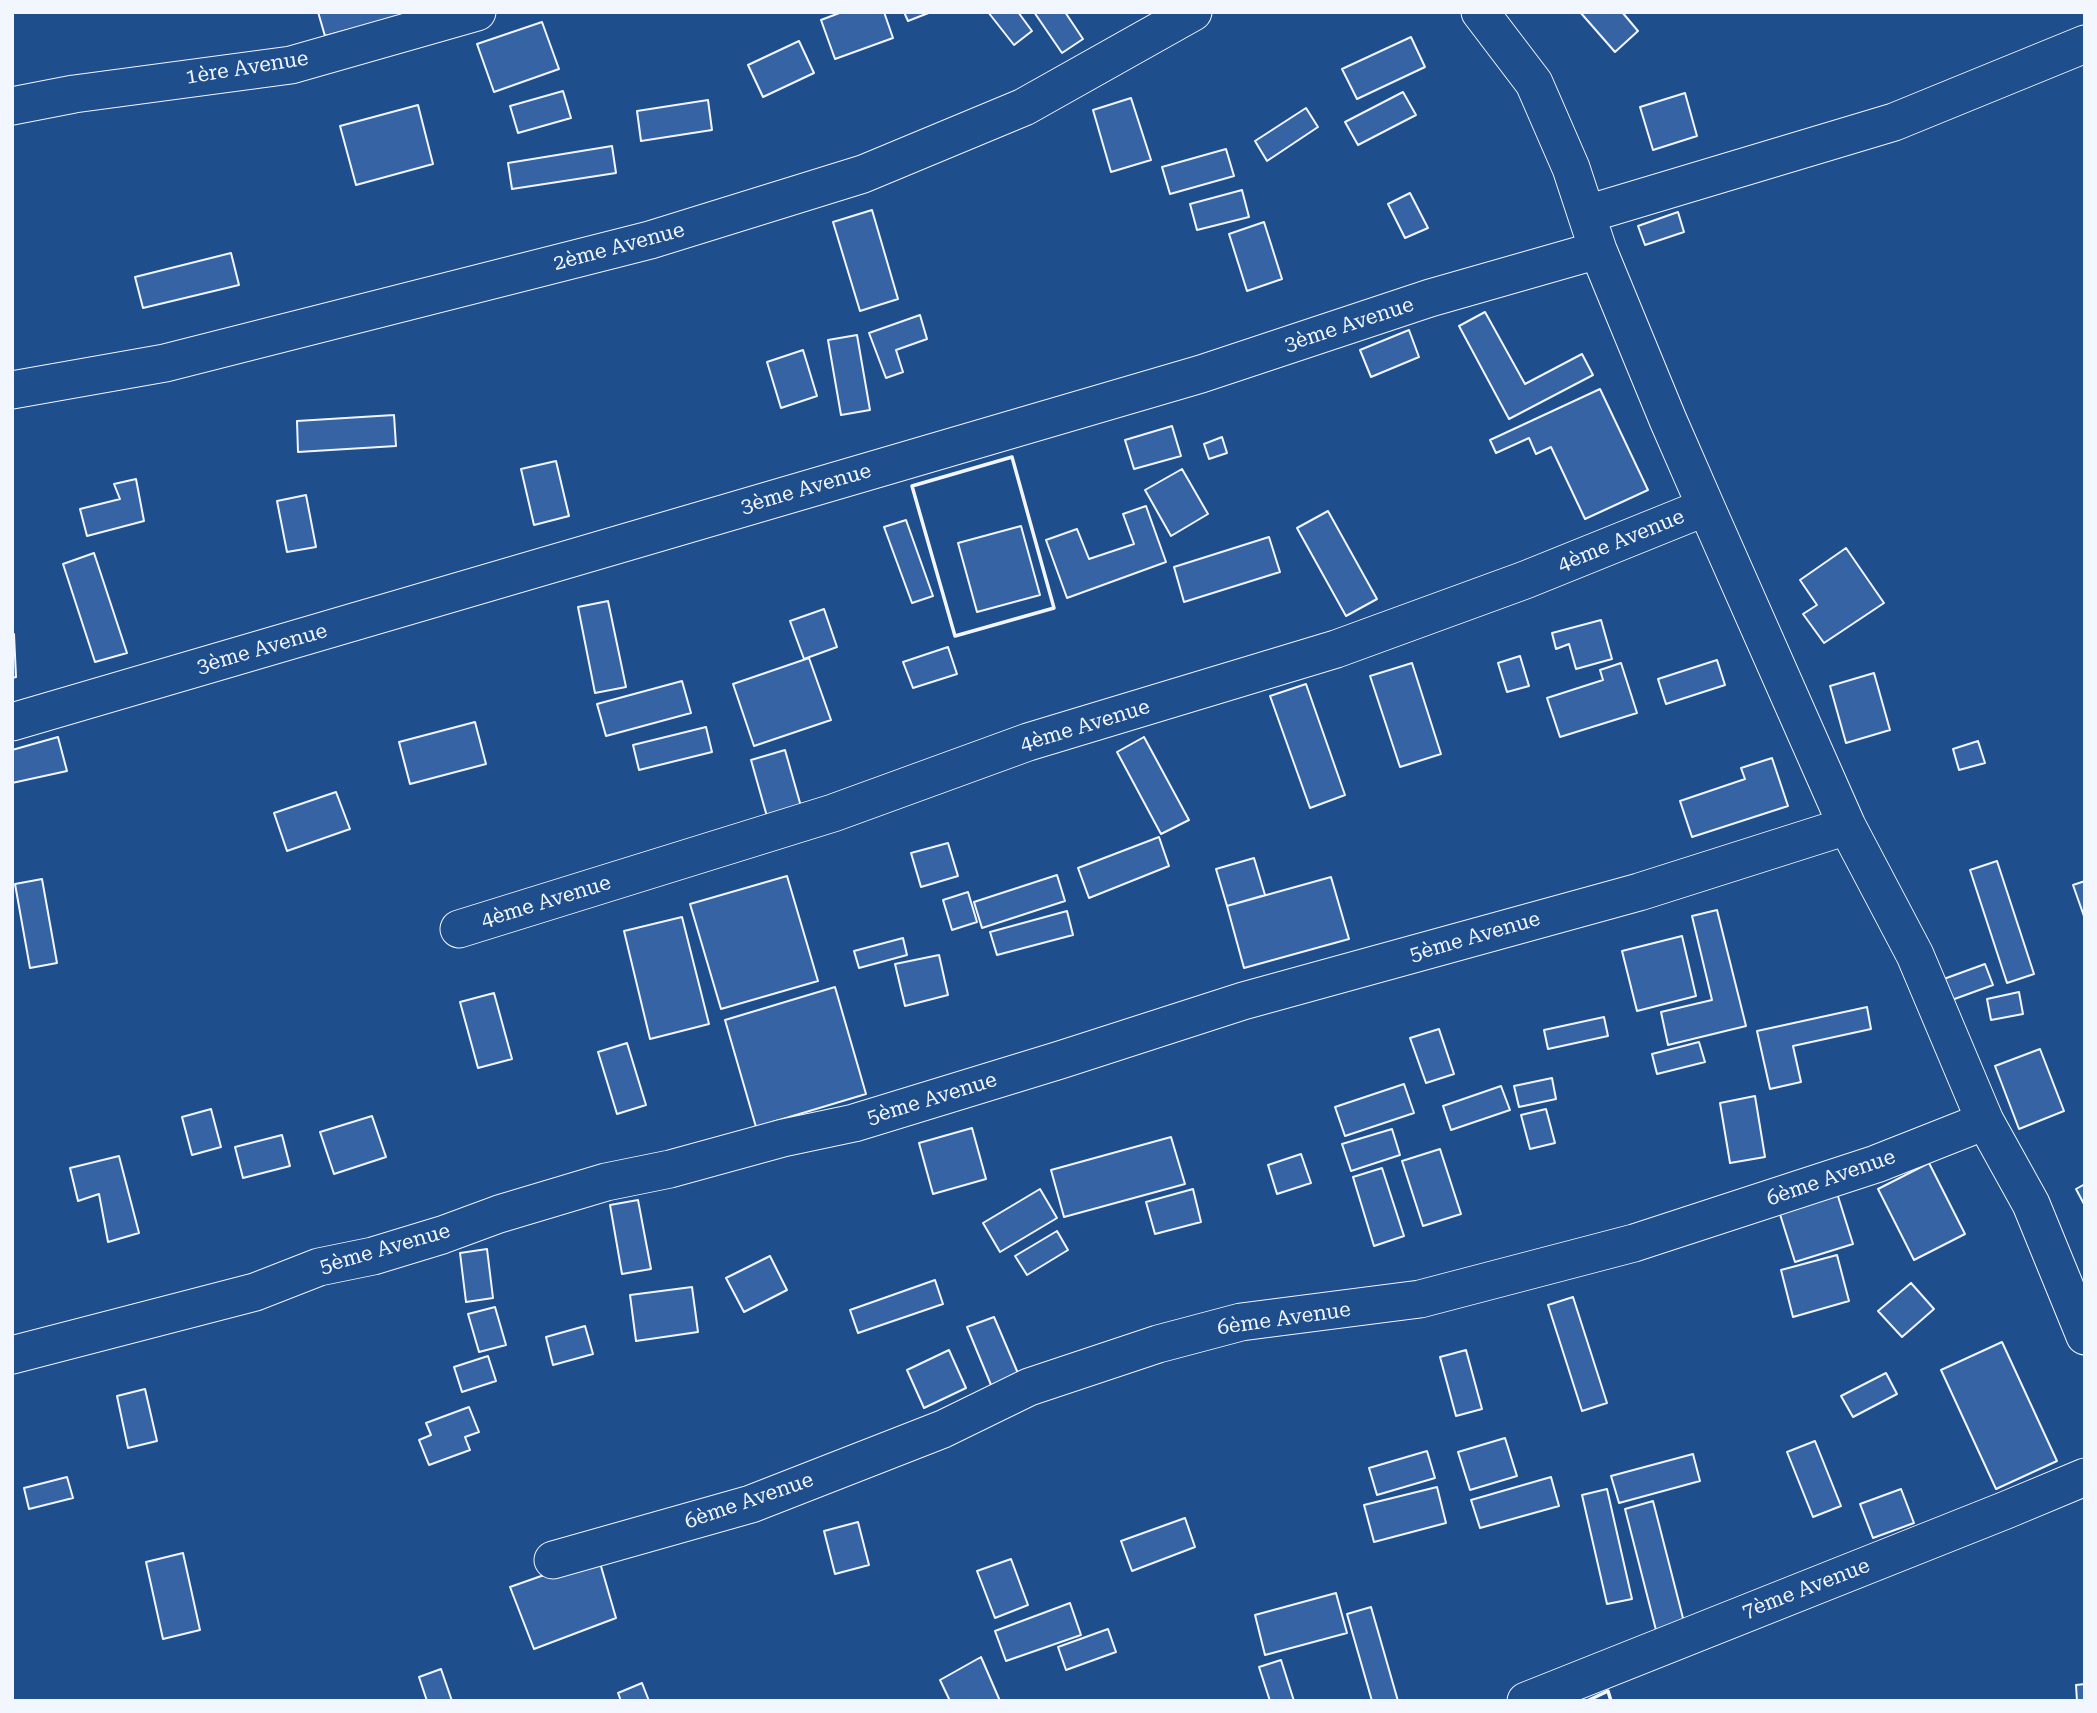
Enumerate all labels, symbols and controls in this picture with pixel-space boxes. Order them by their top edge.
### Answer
street label: 1ère Avenue [184,46,310,90]
street label: 2ème Avenue [551,217,687,277]
street label: 3ème Avenue [1281,292,1417,358]
street label: 3ème Avenue [738,458,874,520]
street label: 4ème Avenue [1554,504,1688,578]
street label: 3ème Avenue [194,618,330,680]
street label: 4ème Avenue [1017,694,1153,758]
street label: 4ème Avenue [478,870,614,934]
street label: 5ème Avenue [1407,906,1543,968]
street label: 5ème Avenue [864,1067,1000,1131]
street label: 6ème Avenue [1763,1144,1899,1212]
street label: 5ème Avenue [317,1218,453,1280]
street label: 6ème Avenue [1216,1297,1352,1341]
street label: 6ème Avenue [681,1467,817,1535]
street label: 7ème Avenue [1739,1553,1873,1625]

